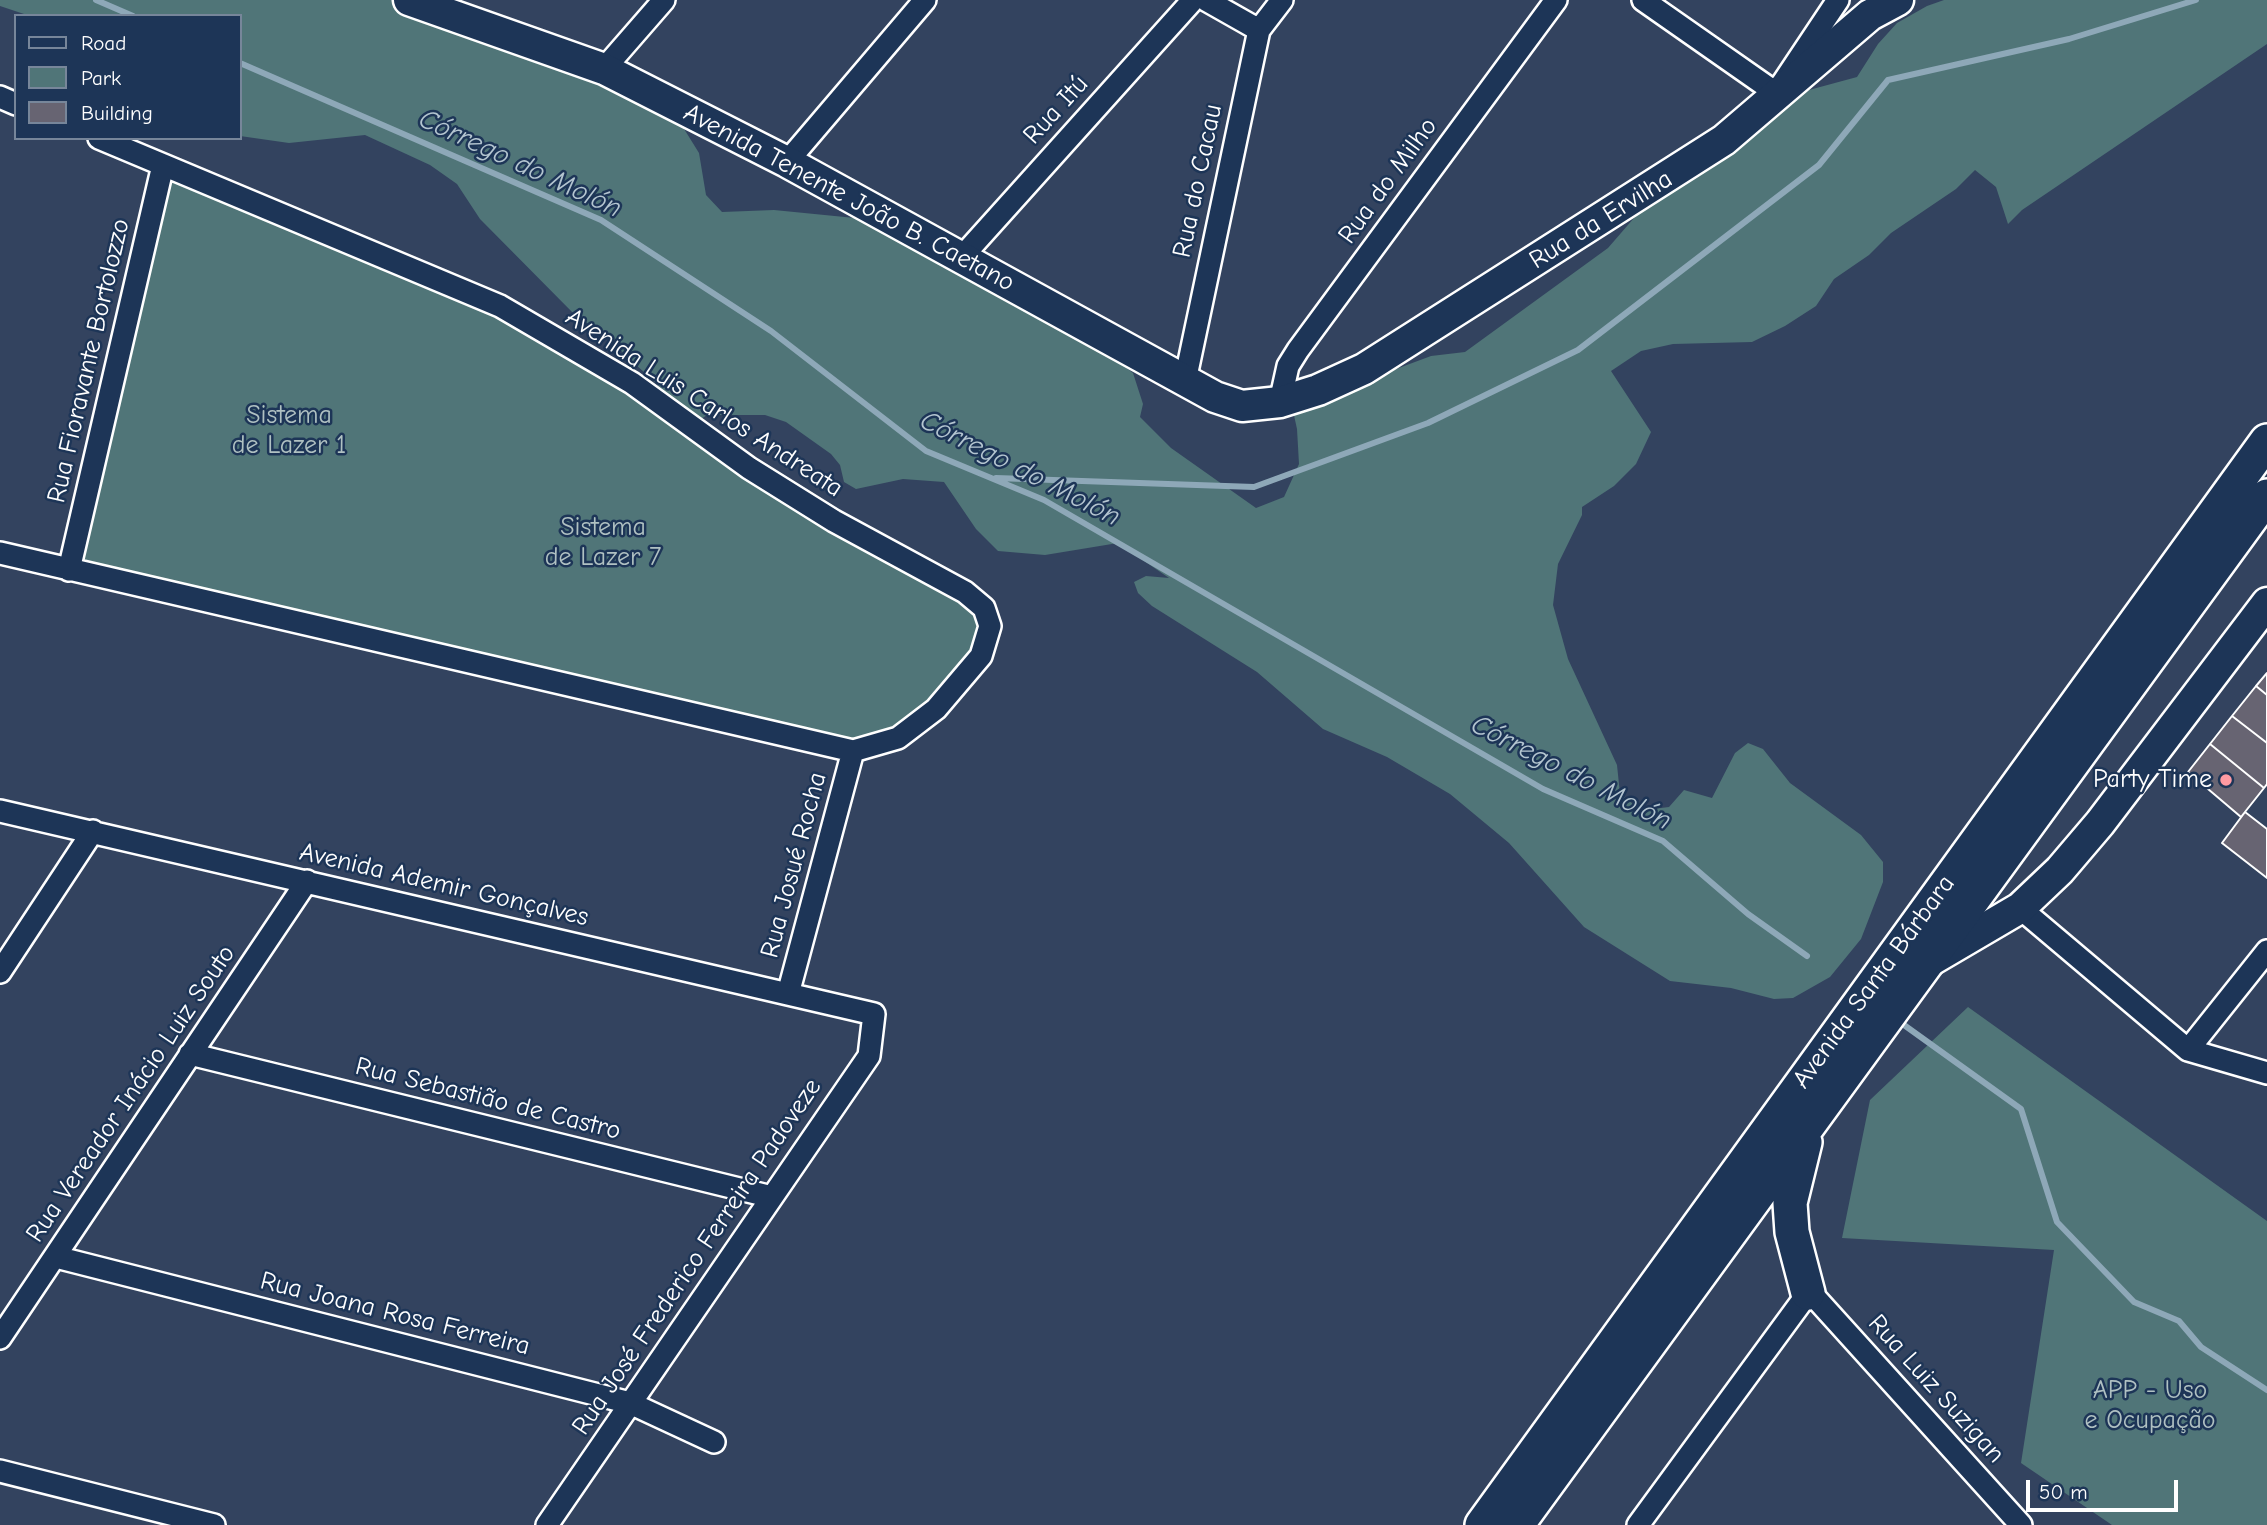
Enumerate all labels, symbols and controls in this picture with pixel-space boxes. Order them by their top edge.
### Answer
legend [14,14,242,140]
text: Road [81,31,126,55]
text: Park [81,66,121,90]
street label: Rua Itú [1017,69,1095,151]
street label: Avenida Tenente João B. Caetano [678,97,1020,299]
text: Building [81,101,153,125]
water label: Córrego do Molón [413,102,627,226]
street label: Rua do Cacau [1167,102,1229,260]
street label: Rua do Milho [1332,112,1444,250]
street label: Rua da Ervilha [1524,164,1678,276]
street label: Rua Fioravante Bortolozzo [41,216,137,506]
street label: Avenida Luis Carlos Andreata [560,302,848,504]
park label: Sistema de Lazer 1 [232,400,346,462]
water label: Córrego do Molón [914,404,1126,534]
park label: Sistema de Lazer 7 [545,512,661,574]
water label: Córrego do Molón [1465,708,1677,838]
place label: Party Time [2093,764,2212,796]
street label: Rua Josué Rocha [754,769,834,961]
marker: Party Time [2218,772,2234,788]
street label: Avenida Ademir Gonçalves [297,837,591,933]
street label: Avenida Santa Bárbara [1786,869,1962,1095]
street label: Rua Vereador Inácio Luiz Souto [20,940,242,1248]
street label: Rua Sebastião de Castro [352,1051,624,1147]
street label: Rua José Frederico Ferreira Padoveze [566,1073,828,1441]
street label: Rua Joana Rosa Ferreira [257,1265,533,1363]
street label: Rua Luiz Suzigan [1861,1308,2011,1470]
park label: APP - Uso e Ocupação [2084,1375,2216,1436]
scale bar [2029,1466,2181,1510]
text: 50 m [2039,1480,2088,1504]

